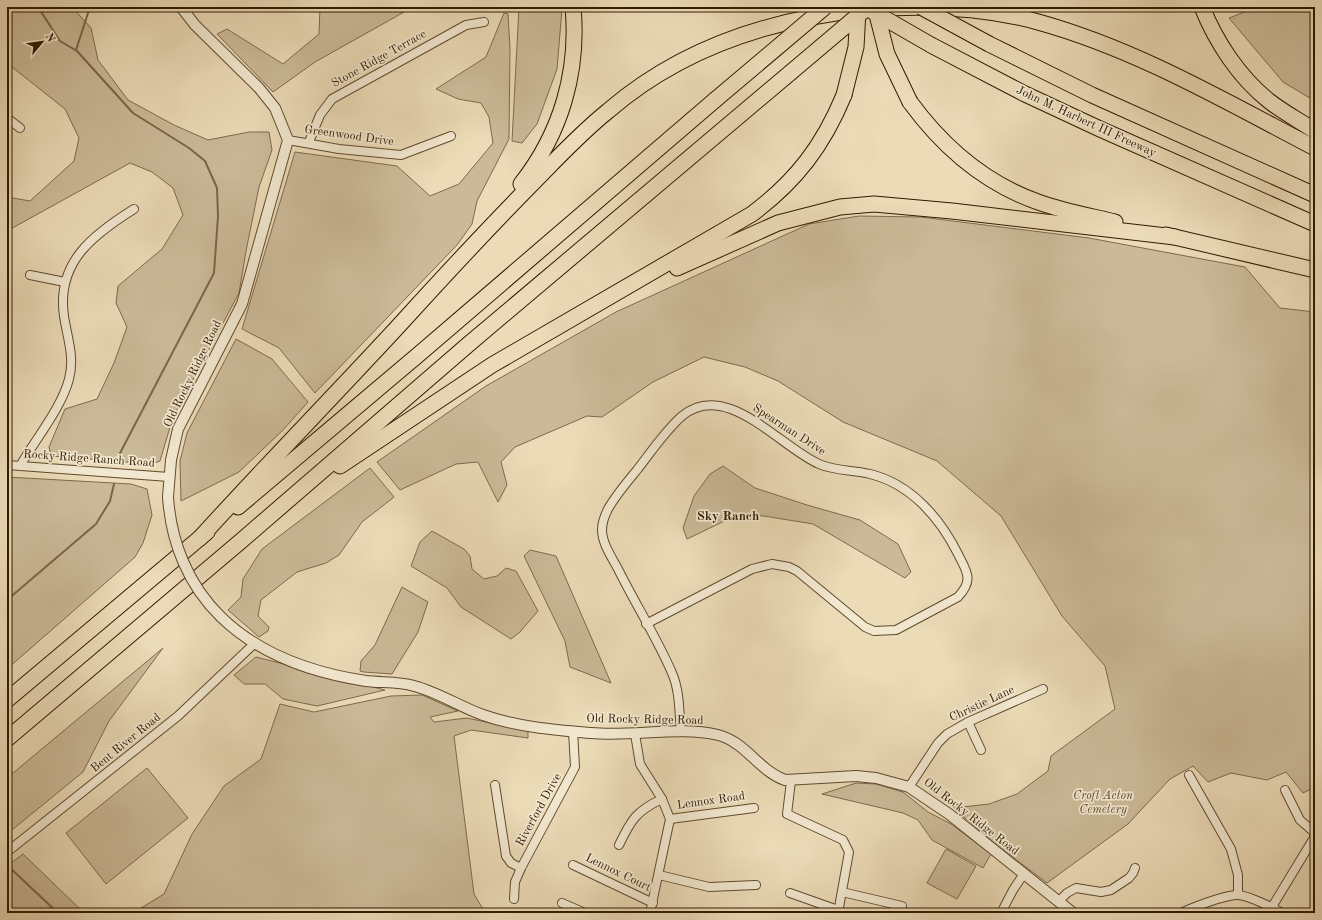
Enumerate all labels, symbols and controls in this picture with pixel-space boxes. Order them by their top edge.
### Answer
north arrow [22,22,62,62]
street label: Stone Ridge Terrace [330,28,429,90]
text: N [43,32,57,45]
street label: John M. Harbert III Freeway [1014,84,1158,160]
street label: Greenwood Drive [304,124,395,148]
street label: Old Rocky Ridge Road [162,319,224,429]
street label: Spearman Drive [750,402,828,458]
street label: Rocky Ridge Ranch Road [23,448,155,470]
district label: Sky Ranch [697,510,759,523]
street label: Christie Lane [948,684,1017,724]
street label: Bent River Road [89,711,163,775]
street label: Old Rocky Ridge Road [586,713,704,727]
street label: Riverford Drive [514,771,564,848]
street label: Old Rocky Ridge Road [921,776,1021,858]
street label: Lennox Road [676,790,746,812]
park label: Croft Acton Cemetery [1073,790,1133,816]
street label: Lennox Court [583,852,653,894]

